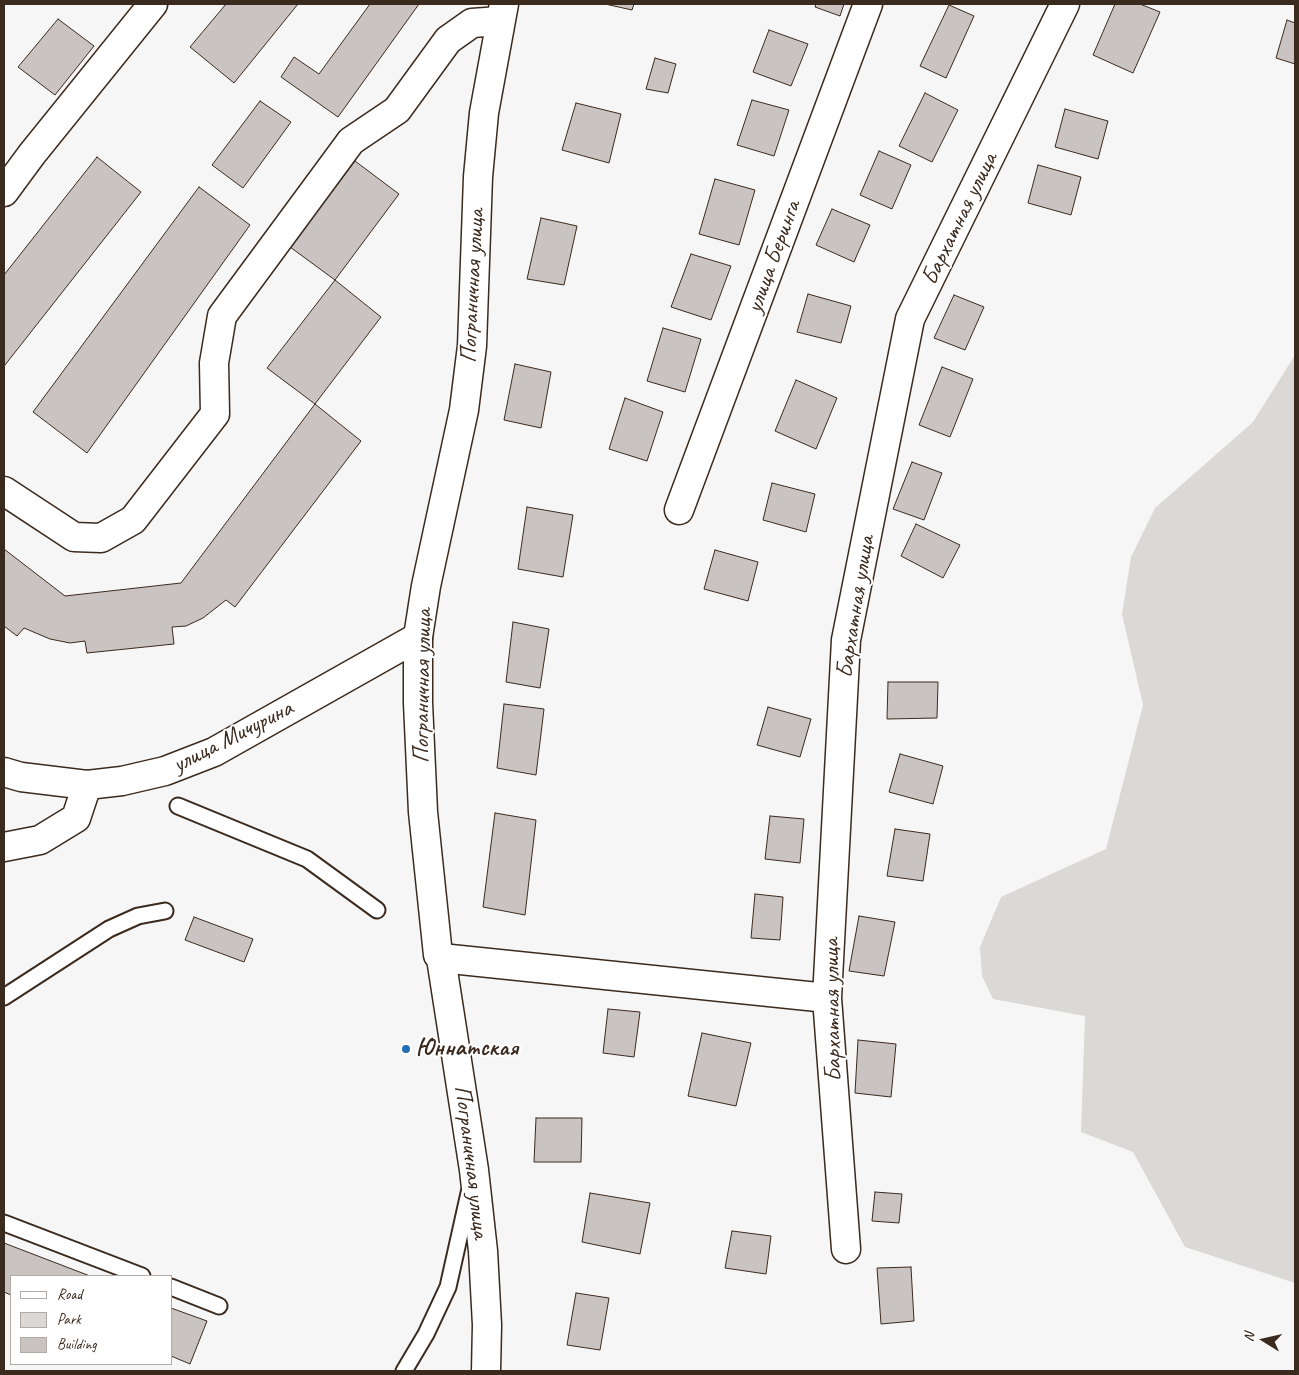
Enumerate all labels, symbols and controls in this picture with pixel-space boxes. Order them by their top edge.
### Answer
street label: Бархатная улица [916,148,1004,290]
street label: улица Беринга [740,197,808,317]
street label: Пограничная улица [455,208,491,364]
street label: Бархатная улица [831,534,881,680]
street label: Пограничная улица [407,609,439,763]
street label: улица Мичурина [168,694,298,780]
street label: Бархатная улица [817,938,849,1082]
place label: Юннатская [416,1035,518,1063]
marker: Юннатская [400,1043,412,1055]
street label: Пограничная улица [447,1084,495,1240]
legend [10,1275,172,1365]
text: Road [57,1285,82,1304]
text: Park [57,1310,81,1329]
north arrow [1239,1315,1289,1365]
text: N [1240,1332,1258,1343]
text: Building [57,1335,96,1354]

